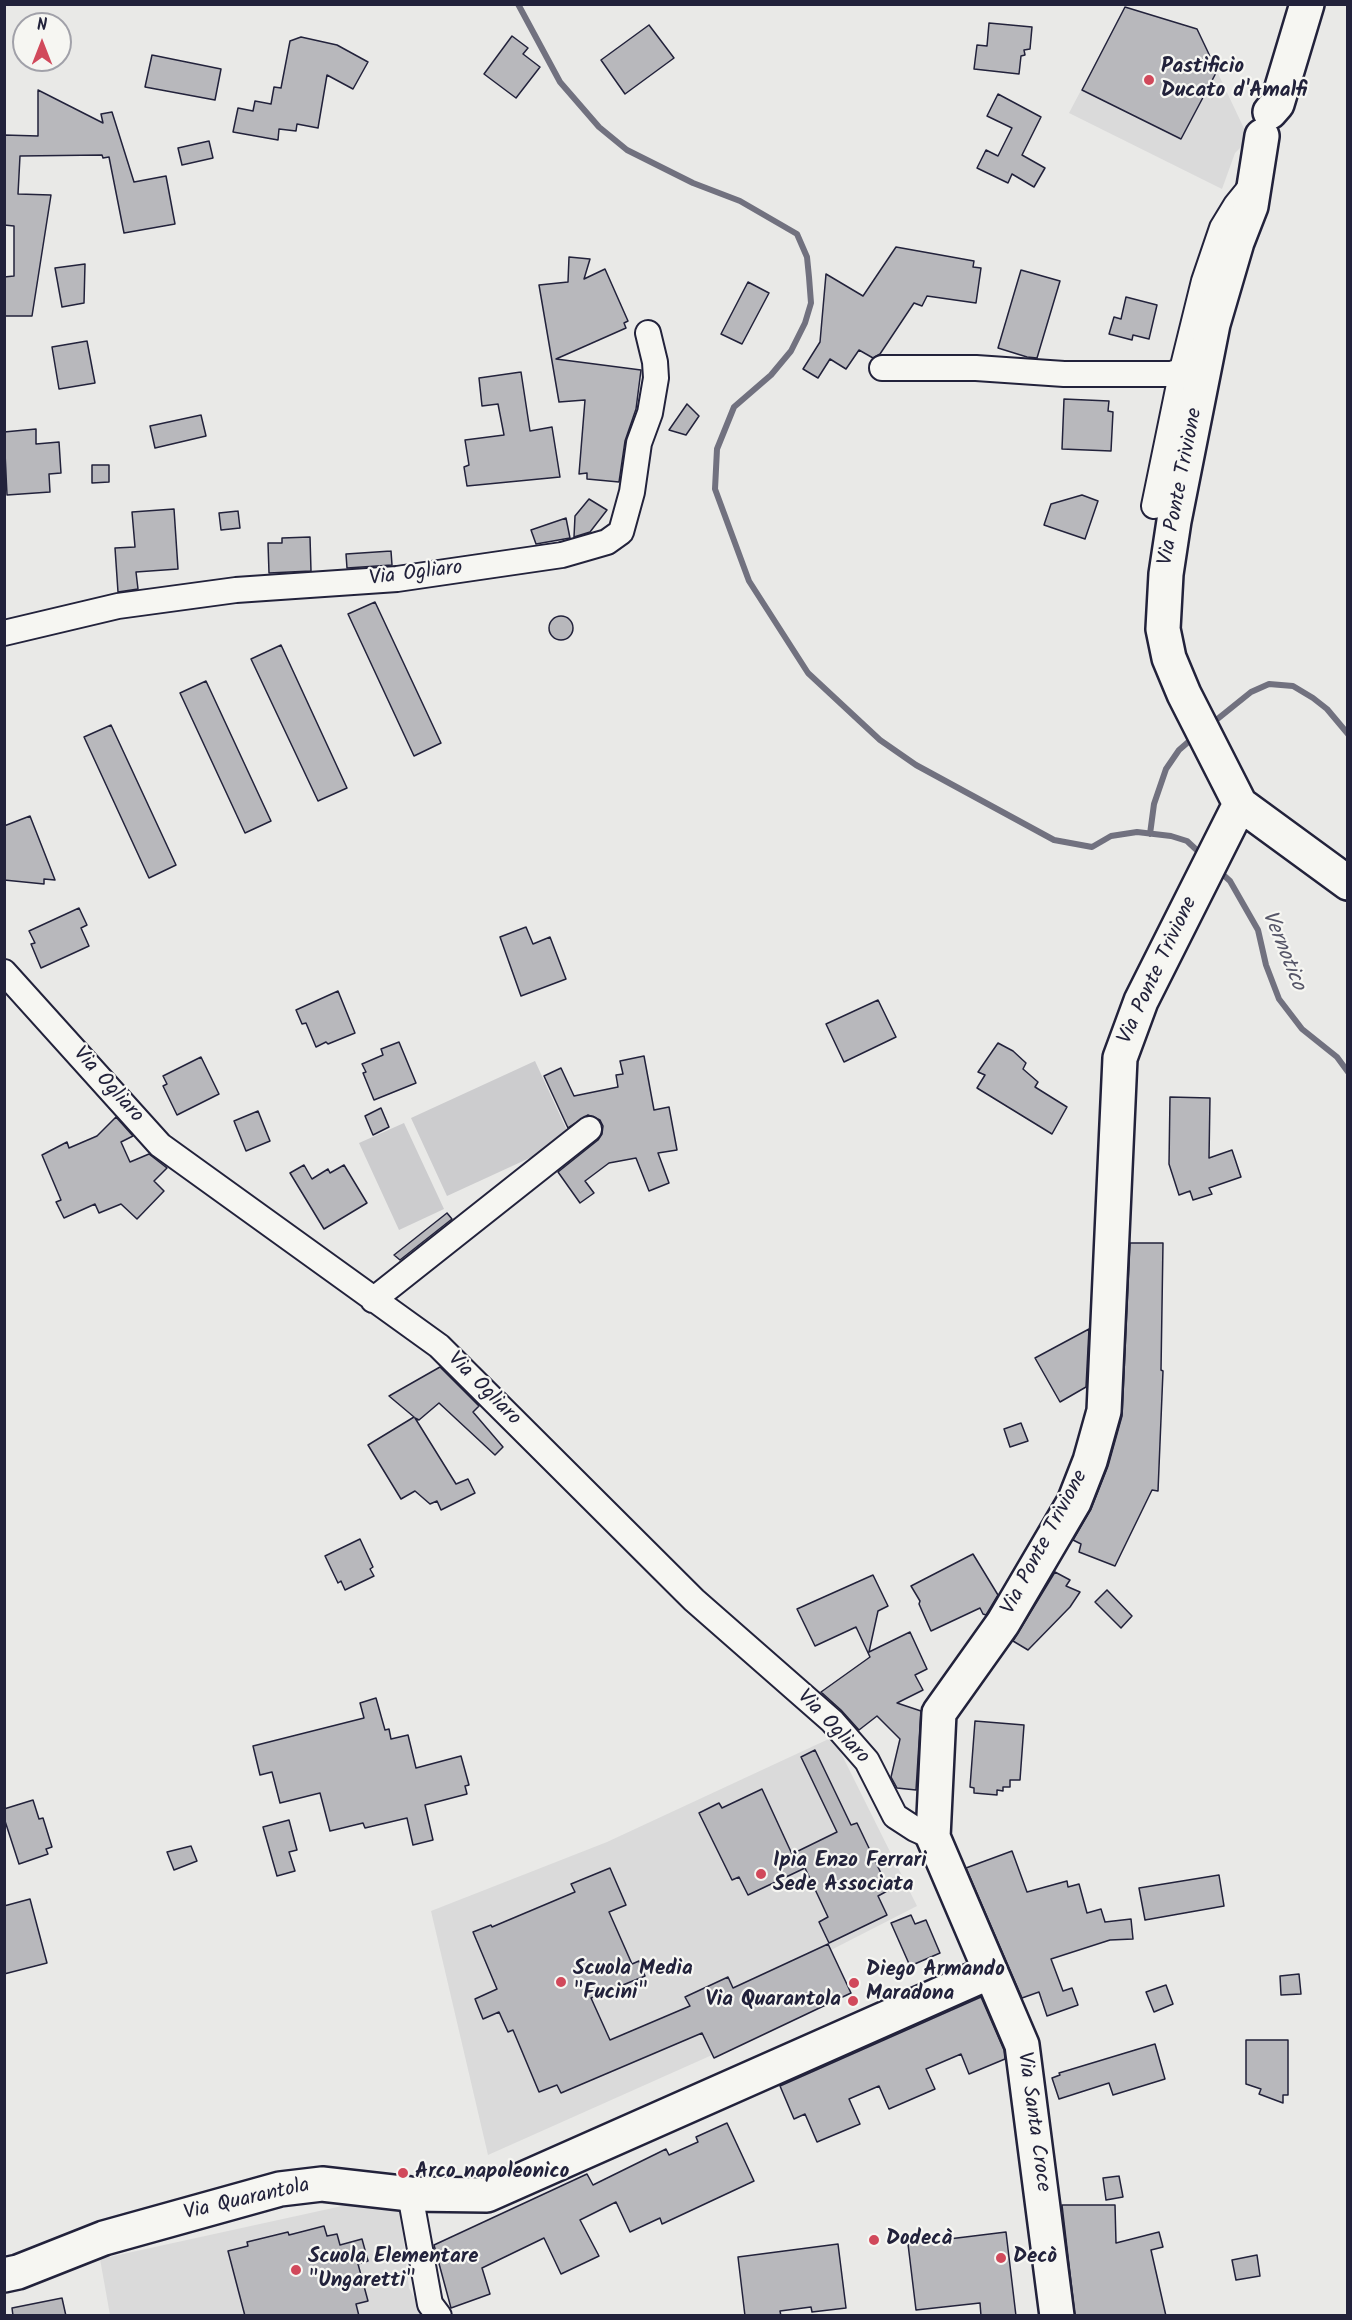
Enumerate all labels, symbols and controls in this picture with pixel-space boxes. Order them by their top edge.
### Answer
north arrow [12,12,72,72]
text: N [37,13,47,38]
place label: Pastificio Ducato d'Amalfi [1161,55,1307,105]
marker: Pastificio Ducato d'Amalfi [1142,73,1156,87]
street label: Via Ponte Trivione [1154,406,1210,568]
street label: Via Ogliaro [368,557,464,593]
street label: Via Ponte Trivione [1114,893,1204,1049]
water label: Vernotico [1254,907,1310,995]
street label: Via Ogliaro [66,1043,148,1129]
street label: Via Ogliaro [441,1348,525,1432]
street label: Via Ponte Trivione [997,1467,1095,1619]
street label: Via Ogliaro [790,1686,874,1770]
place label: Ipia Enzo Ferrari Sede Associata [773,1849,927,1899]
marker: Ipia Enzo Ferrari Sede Associata [754,1867,768,1881]
place label: Scuola Media "Fucini" [573,1957,693,2007]
place label: Diego Armando Maradona [866,1958,1005,2008]
marker: Scuola Media "Fucini" [554,1975,568,1989]
marker: Diego Armando Maradona [847,1976,861,1990]
place label: Via Quarantola [706,1988,841,2014]
marker: Via Quarantola [846,1994,860,2008]
street label: Via Santa Croce [1010,2050,1054,2194]
place label: Arco napoleonico [415,2160,569,2186]
marker: Arco napoleonico [396,2166,410,2180]
street label: Via Quarantola [182,2174,312,2228]
place label: Dodecà [886,2227,952,2253]
marker: Dodecà [867,2233,881,2247]
place label: Scuola Elementare "Ungaretti" [308,2245,479,2295]
place label: Decò [1013,2245,1057,2271]
marker: Decò [994,2251,1008,2265]
marker: Scuola Elementare "Ungaretti" [289,2263,303,2277]

